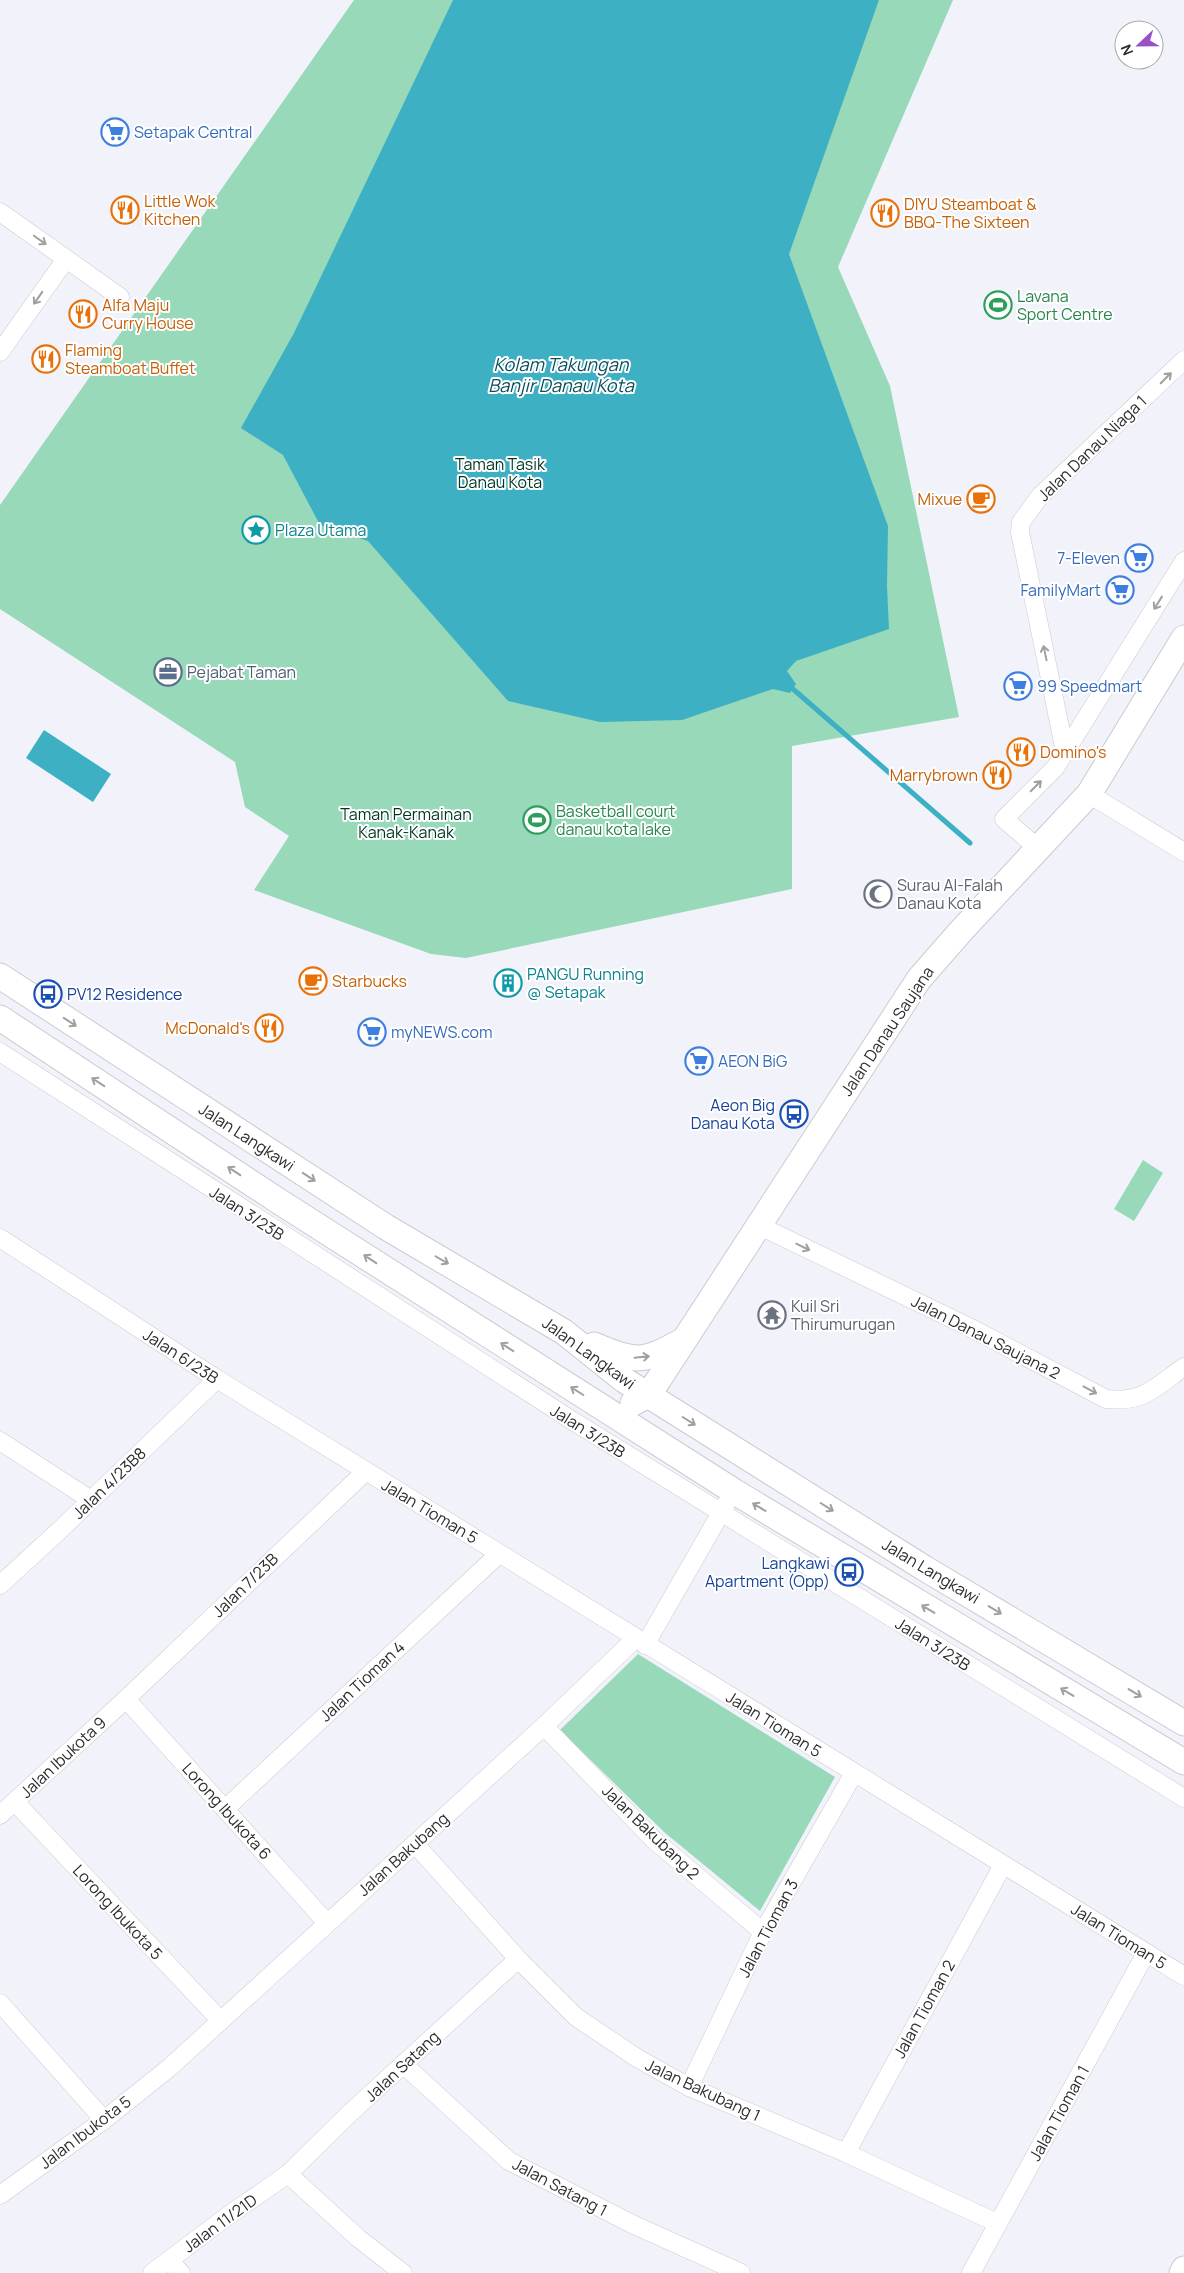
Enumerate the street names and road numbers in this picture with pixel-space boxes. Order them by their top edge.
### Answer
street label: Jalan Danau Niaga 1 [1033,390,1151,506]
street label: Jalan Danau Saujana [835,962,939,1100]
street label: Jalan Langkawi [195,1098,299,1176]
street label: Jalan 3/23B [206,1181,289,1245]
street label: Jalan Danau Saujana 2 [908,1290,1064,1384]
street label: Jalan Langkawi [538,1312,640,1394]
street label: Jalan 6/23B [139,1323,223,1389]
street label: Jalan 3/23B [546,1399,630,1463]
street label: Jalan 4/23B8 [67,1442,151,1524]
street label: Jalan Tioman 5 [378,1474,482,1548]
street label: Jalan Langkawi [878,1533,984,1609]
street label: Jalan 7/23B [207,1548,283,1622]
street label: Jalan 3/23B [891,1612,975,1676]
street label: Jalan Tioman 4 [315,1636,409,1726]
street label: Jalan Tioman 5 [722,1686,826,1762]
street label: Jalan Ibukota 9 [15,1711,111,1803]
street label: Lorong Ibukota 6 [178,1758,276,1864]
street label: Jalan Bakubang 2 [598,1780,704,1884]
street label: Jalan Bakubang [353,1807,453,1901]
street label: Lorong Ibukota 5 [68,1860,168,1964]
street label: Jalan Tioman 3 [733,1875,803,1981]
street label: Jalan Tioman 5 [1067,1898,1171,1974]
street label: Jalan Tioman 2 [888,1956,960,2062]
street label: Jalan Satang [360,2026,444,2106]
street label: Jalan Bakubang 1 [642,2054,764,2126]
street label: Jalan Tioman 1 [1024,2061,1094,2165]
street label: Jalan Ibukota 5 [35,2090,135,2174]
street label: Jalan Satang 1 [509,2153,611,2221]
street label: Jalan 11/21D [179,2189,262,2257]

